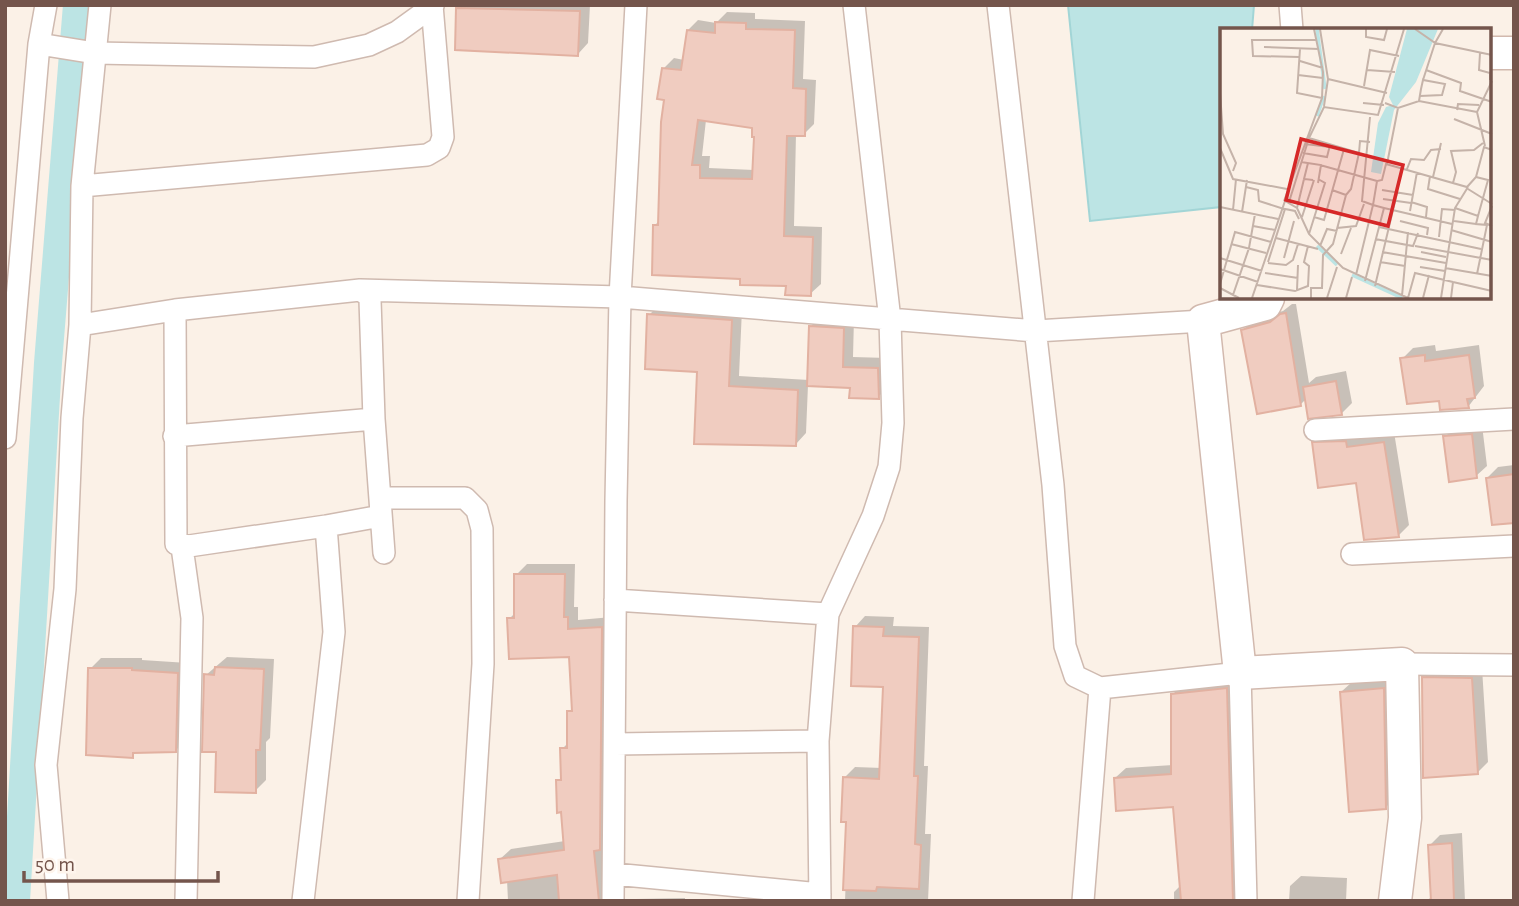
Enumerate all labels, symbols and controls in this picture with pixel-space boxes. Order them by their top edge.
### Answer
inset map [1220,28,1491,299]
scale bar [24,839,219,883]
text: 50 m [35,854,75,875]

